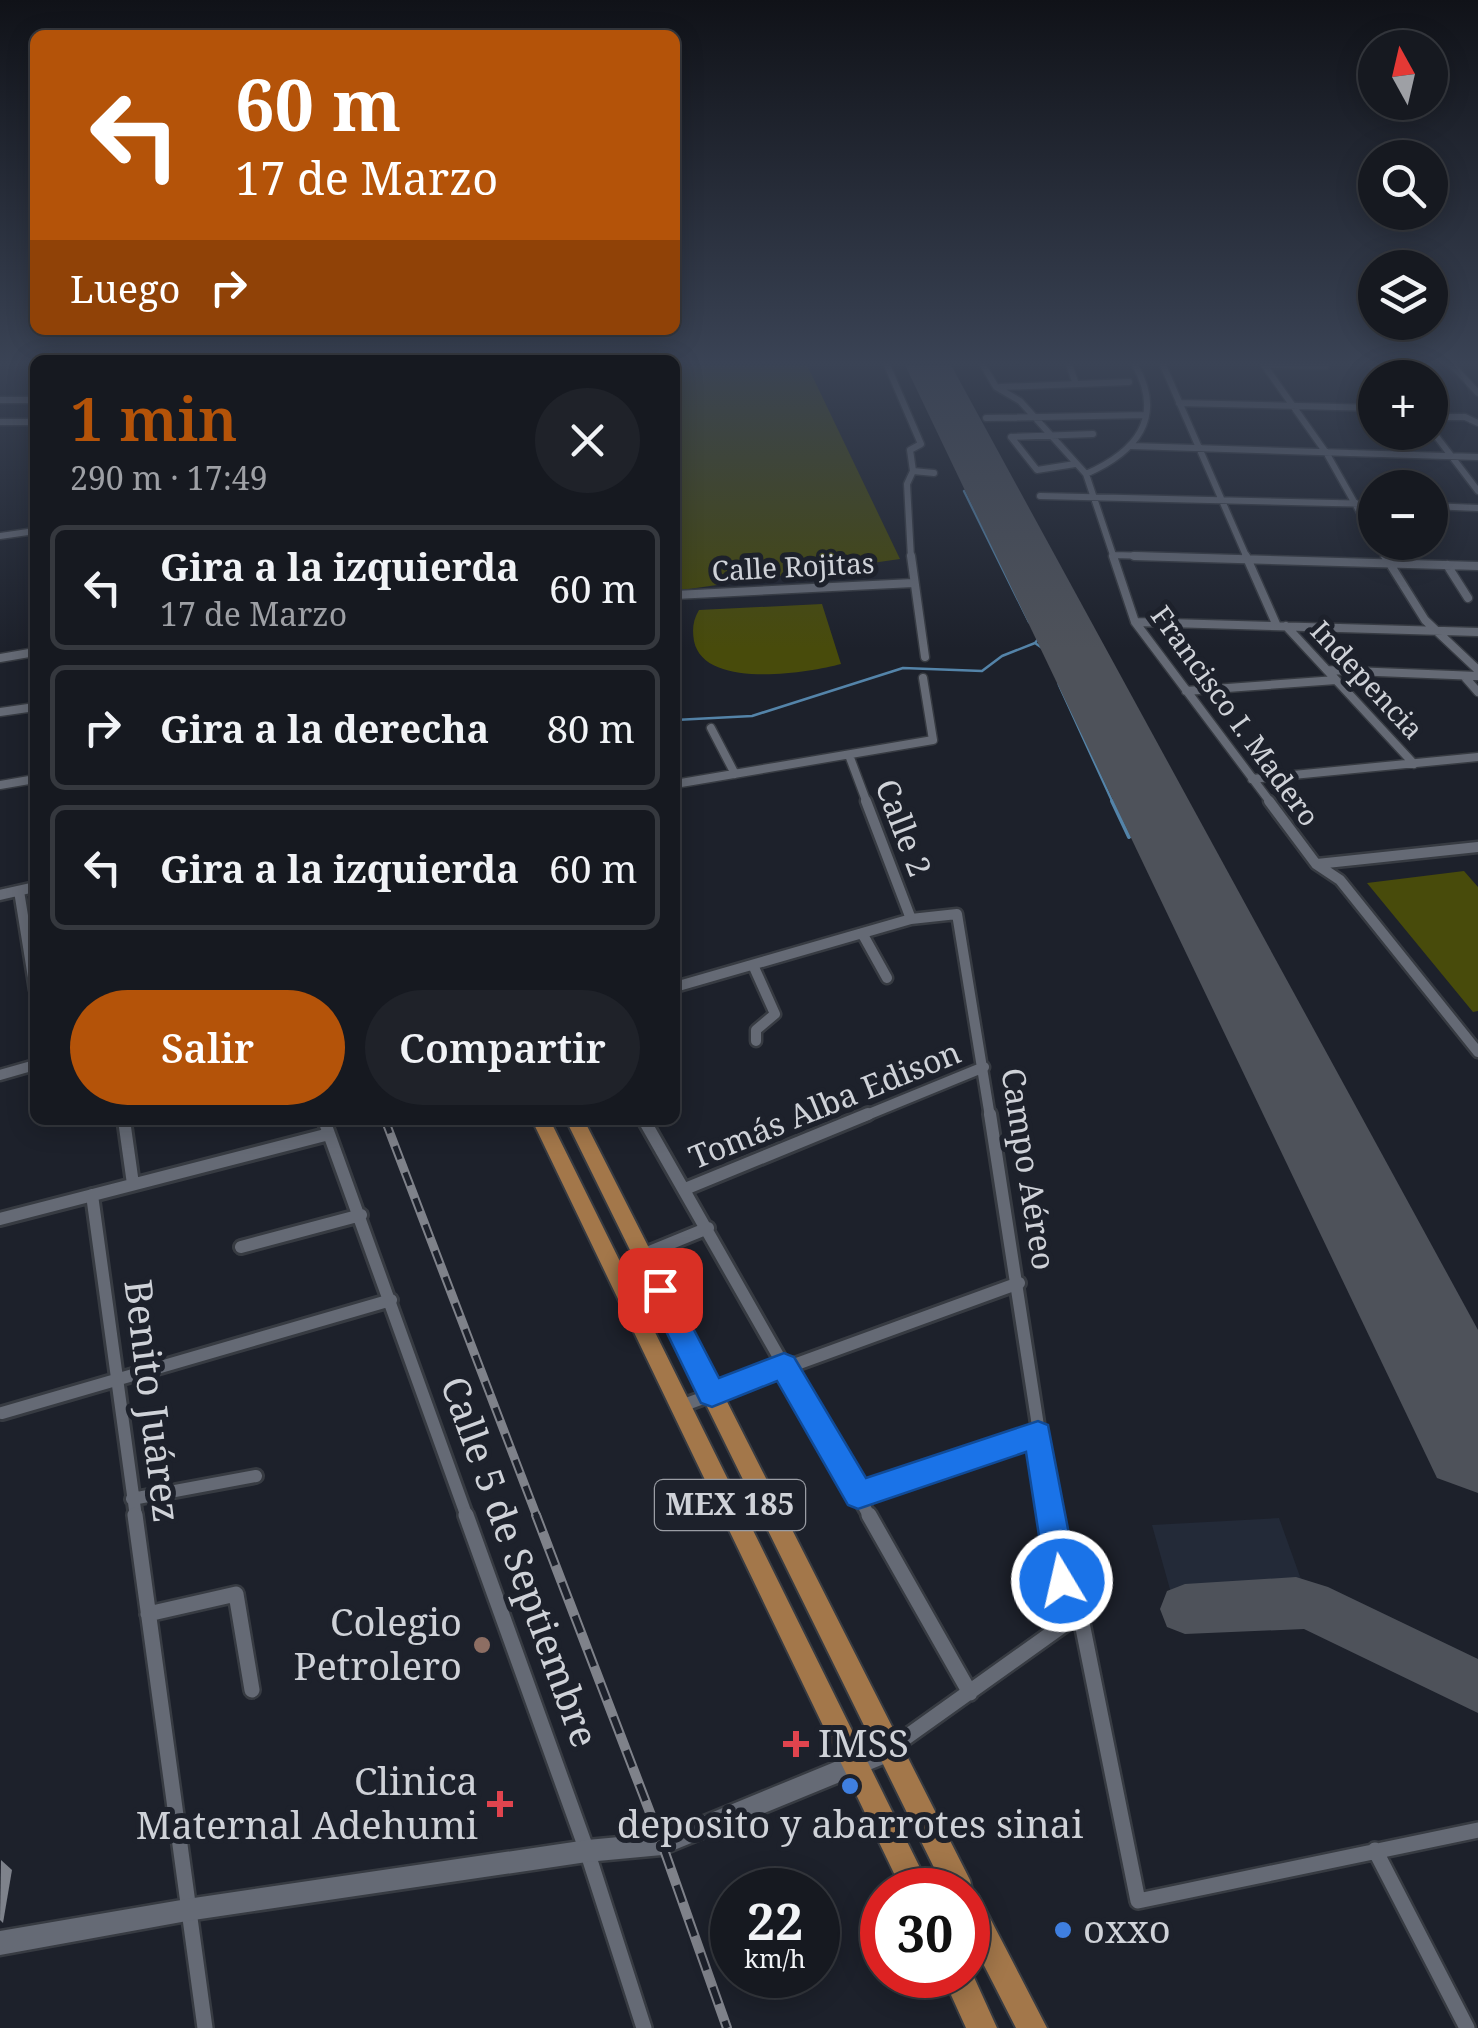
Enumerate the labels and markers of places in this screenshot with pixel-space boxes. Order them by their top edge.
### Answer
pin [618,1248,703,1333]
place label: Colegio Petrolero [294,1595,462,1691]
marker: Colegio Petrolero [471,1634,493,1656]
place label: IMSS [818,1716,909,1768]
marker: IMSS [783,1731,809,1757]
place label: Clinica Maternal Adehumi [136,1754,478,1850]
marker: deposito y abarrotes sinai [839,1775,861,1797]
marker: Clinica Maternal Adehumi [487,1791,513,1817]
place label: deposito y abarrotes sinai [617,1797,1083,1849]
place label: oxxo [1083,1902,1171,1954]
marker: oxxo [1052,1919,1074,1941]

